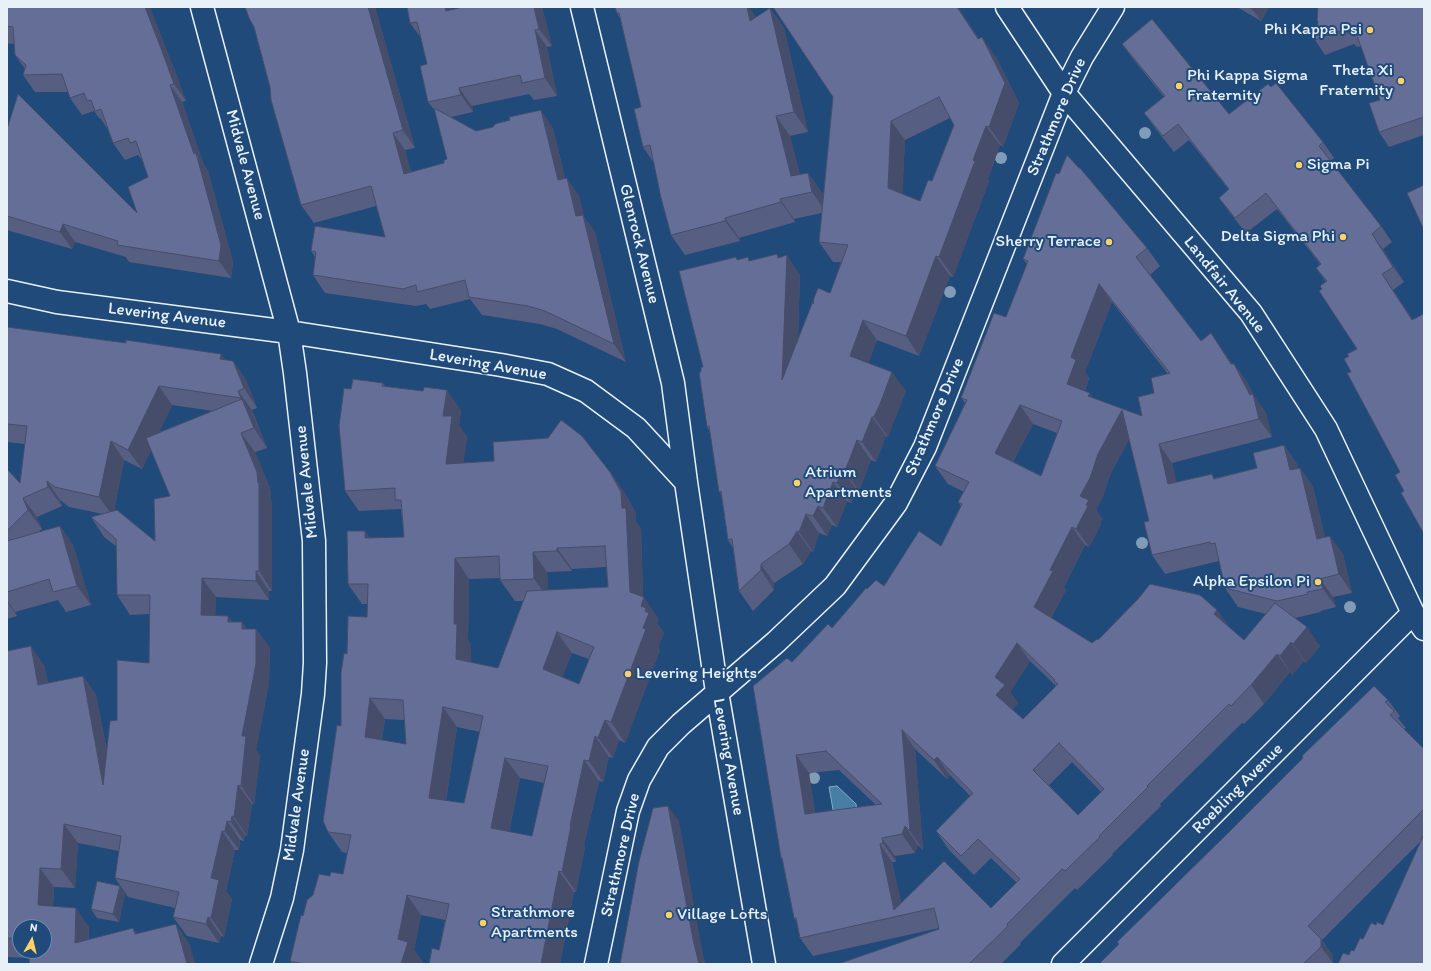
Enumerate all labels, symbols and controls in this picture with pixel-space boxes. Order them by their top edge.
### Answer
place label: Phi Kappa Psi [1264,20,1362,40]
marker: Phi Kappa Psi [1365,25,1375,35]
street label: Strathmore Drive [1023,55,1091,179]
place label: Theta Xi Fraternity [1319,61,1393,101]
place label: Phi Kappa Sigma Fraternity [1187,66,1308,106]
marker: Theta Xi Fraternity [1396,76,1406,86]
marker: Phi Kappa Sigma Fraternity [1174,81,1184,91]
street label: Midvale Avenue [220,108,270,222]
place label: Sigma Pi [1307,155,1370,175]
marker: Sigma Pi [1294,160,1304,170]
street label: Glenrock Avenue [614,182,664,306]
place label: Delta Sigma Phi [1221,227,1335,247]
place label: Sherry Terrace [996,232,1101,252]
street label: Landfair Avenue [1179,232,1269,338]
marker: Delta Sigma Phi [1338,232,1348,242]
marker: Sherry Terrace [1104,237,1114,247]
street label: Levering Avenue [107,299,227,333]
street label: Levering Avenue [428,345,548,385]
street label: Strathmore Drive [901,355,969,479]
street label: Midvale Avenue [291,425,323,539]
place label: Atrium Apartments [805,463,892,503]
marker: Atrium Apartments [792,478,802,488]
place label: Alpha Epsilon Pi [1193,572,1310,592]
marker: Alpha Epsilon Pi [1313,577,1323,587]
place label: Levering Heights [636,664,757,684]
marker: Levering Heights [623,669,633,679]
street label: Levering Avenue [708,697,748,817]
street label: Roebling Avenue [1188,739,1288,839]
street label: Midvale Avenue [279,747,315,863]
street label: Strathmore Drive [597,791,645,919]
place label: Strathmore Apartments [491,903,578,943]
place label: Village Lofts [677,905,767,925]
marker: Village Lofts [664,910,674,920]
marker: Strathmore Apartments [478,918,488,928]
north arrow [12,919,52,959]
text: N [29,921,38,935]

